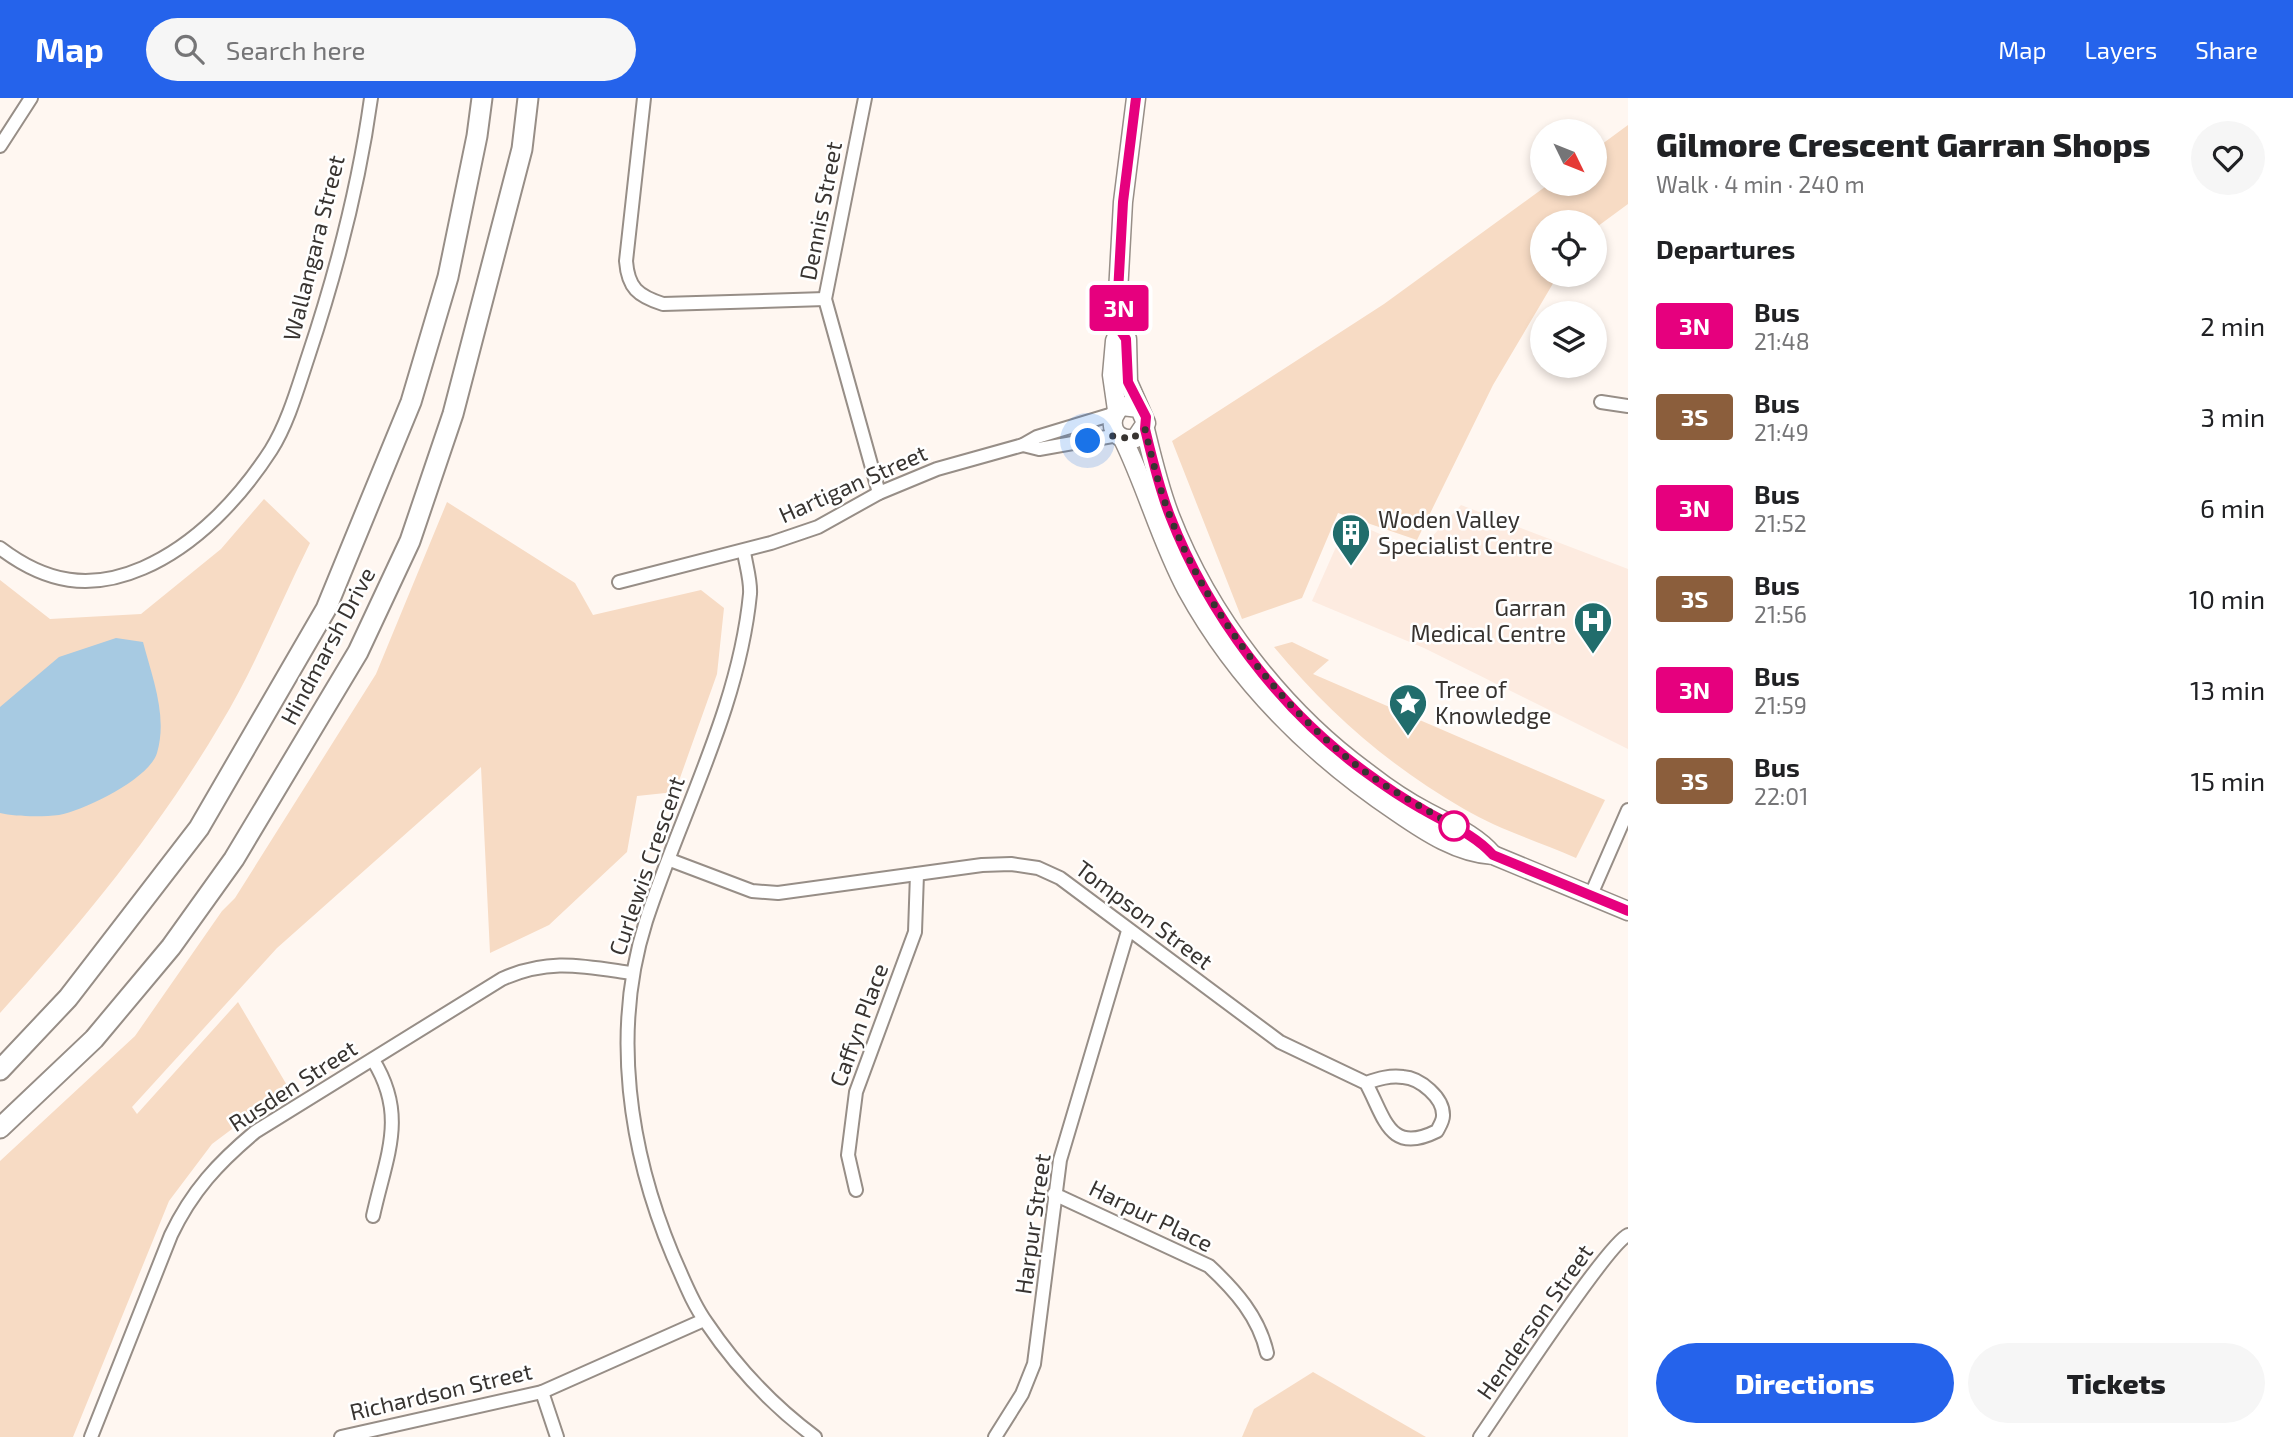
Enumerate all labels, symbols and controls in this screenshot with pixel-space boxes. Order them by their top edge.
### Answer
search box [146,18,636,81]
text: Map [35,29,104,69]
icon: search [170,30,208,68]
text: Search here [226,34,365,65]
text: Map [1998,35,2046,64]
text: Layers [2084,35,2157,64]
text: Share [2195,35,2258,64]
north arrow [1530,119,1606,196]
map controls [1530,119,1607,378]
button: heart [2191,121,2265,195]
text: Gilmore Crescent Garran Shops [1656,124,2150,164]
street label: Dennis Street [793,139,847,283]
street label: Wallangara Street [276,152,350,343]
text: Walk · 4 min · 240 m [1656,170,1865,198]
button: locate [1530,210,1607,287]
text: Departures [1656,233,1795,264]
line badge: 3N [1088,285,1150,331]
text: 3N [1104,293,1134,322]
text: Bus [1754,296,1800,327]
button: layers [1530,301,1607,378]
text: 2 min [2200,310,2265,341]
text: 3N [1679,311,1710,340]
text: 21:48 [1754,327,1810,355]
text: Bus [1754,387,1800,418]
text: 3 min [2200,401,2265,432]
text: 3S [1681,402,1708,431]
text: 21:49 [1754,418,1809,446]
your location [1070,423,1105,458]
street label: Hartigan Street [774,438,931,528]
text: Bus [1754,478,1800,509]
text: 6 min [2200,492,2265,523]
text: 3N [1679,493,1710,522]
place label: Woden Valley Specialist Centre [1378,505,1553,559]
text: 21:52 [1754,509,1807,537]
building icon: Woden Valley Specialist Centre [1330,512,1372,567]
street label: Hindmarsh Drive [274,562,380,729]
text: Bus [1754,569,1800,600]
text: 10 min [2189,583,2265,614]
text: 3S [1681,584,1708,613]
place label: Garran Medical Centre [1410,593,1566,647]
hospital icon: Garran Medical Centre [1572,600,1614,655]
text: 21:56 [1754,600,1807,628]
text: Bus [1754,660,1800,691]
text: 13 min [2190,674,2265,705]
place label: Tree of Knowledge [1435,675,1551,729]
text: 3N [1679,675,1710,704]
place icon: Tree of Knowledge [1387,682,1429,737]
text: 21:59 [1754,691,1807,719]
text: Bus [1754,751,1800,782]
text: 15 min [2191,765,2265,796]
text: 3S [1681,766,1708,795]
street label: Curlewis Crescent [602,772,690,959]
text: 22:01 [1754,782,1808,810]
unlabelled marker [1439,811,1469,841]
street label: Tompson Street [1070,854,1219,975]
street label: Caffyn Place [823,959,893,1090]
street label: Rusden Street [223,1033,362,1137]
street label: Harpur Street [1008,1152,1056,1296]
street label: Harpur Place [1085,1173,1218,1257]
street label: Henderson Street [1470,1238,1598,1404]
button: Directions [1656,1343,1954,1423]
button: Tickets [1968,1343,2265,1423]
street label: Richardson Street [347,1356,535,1426]

